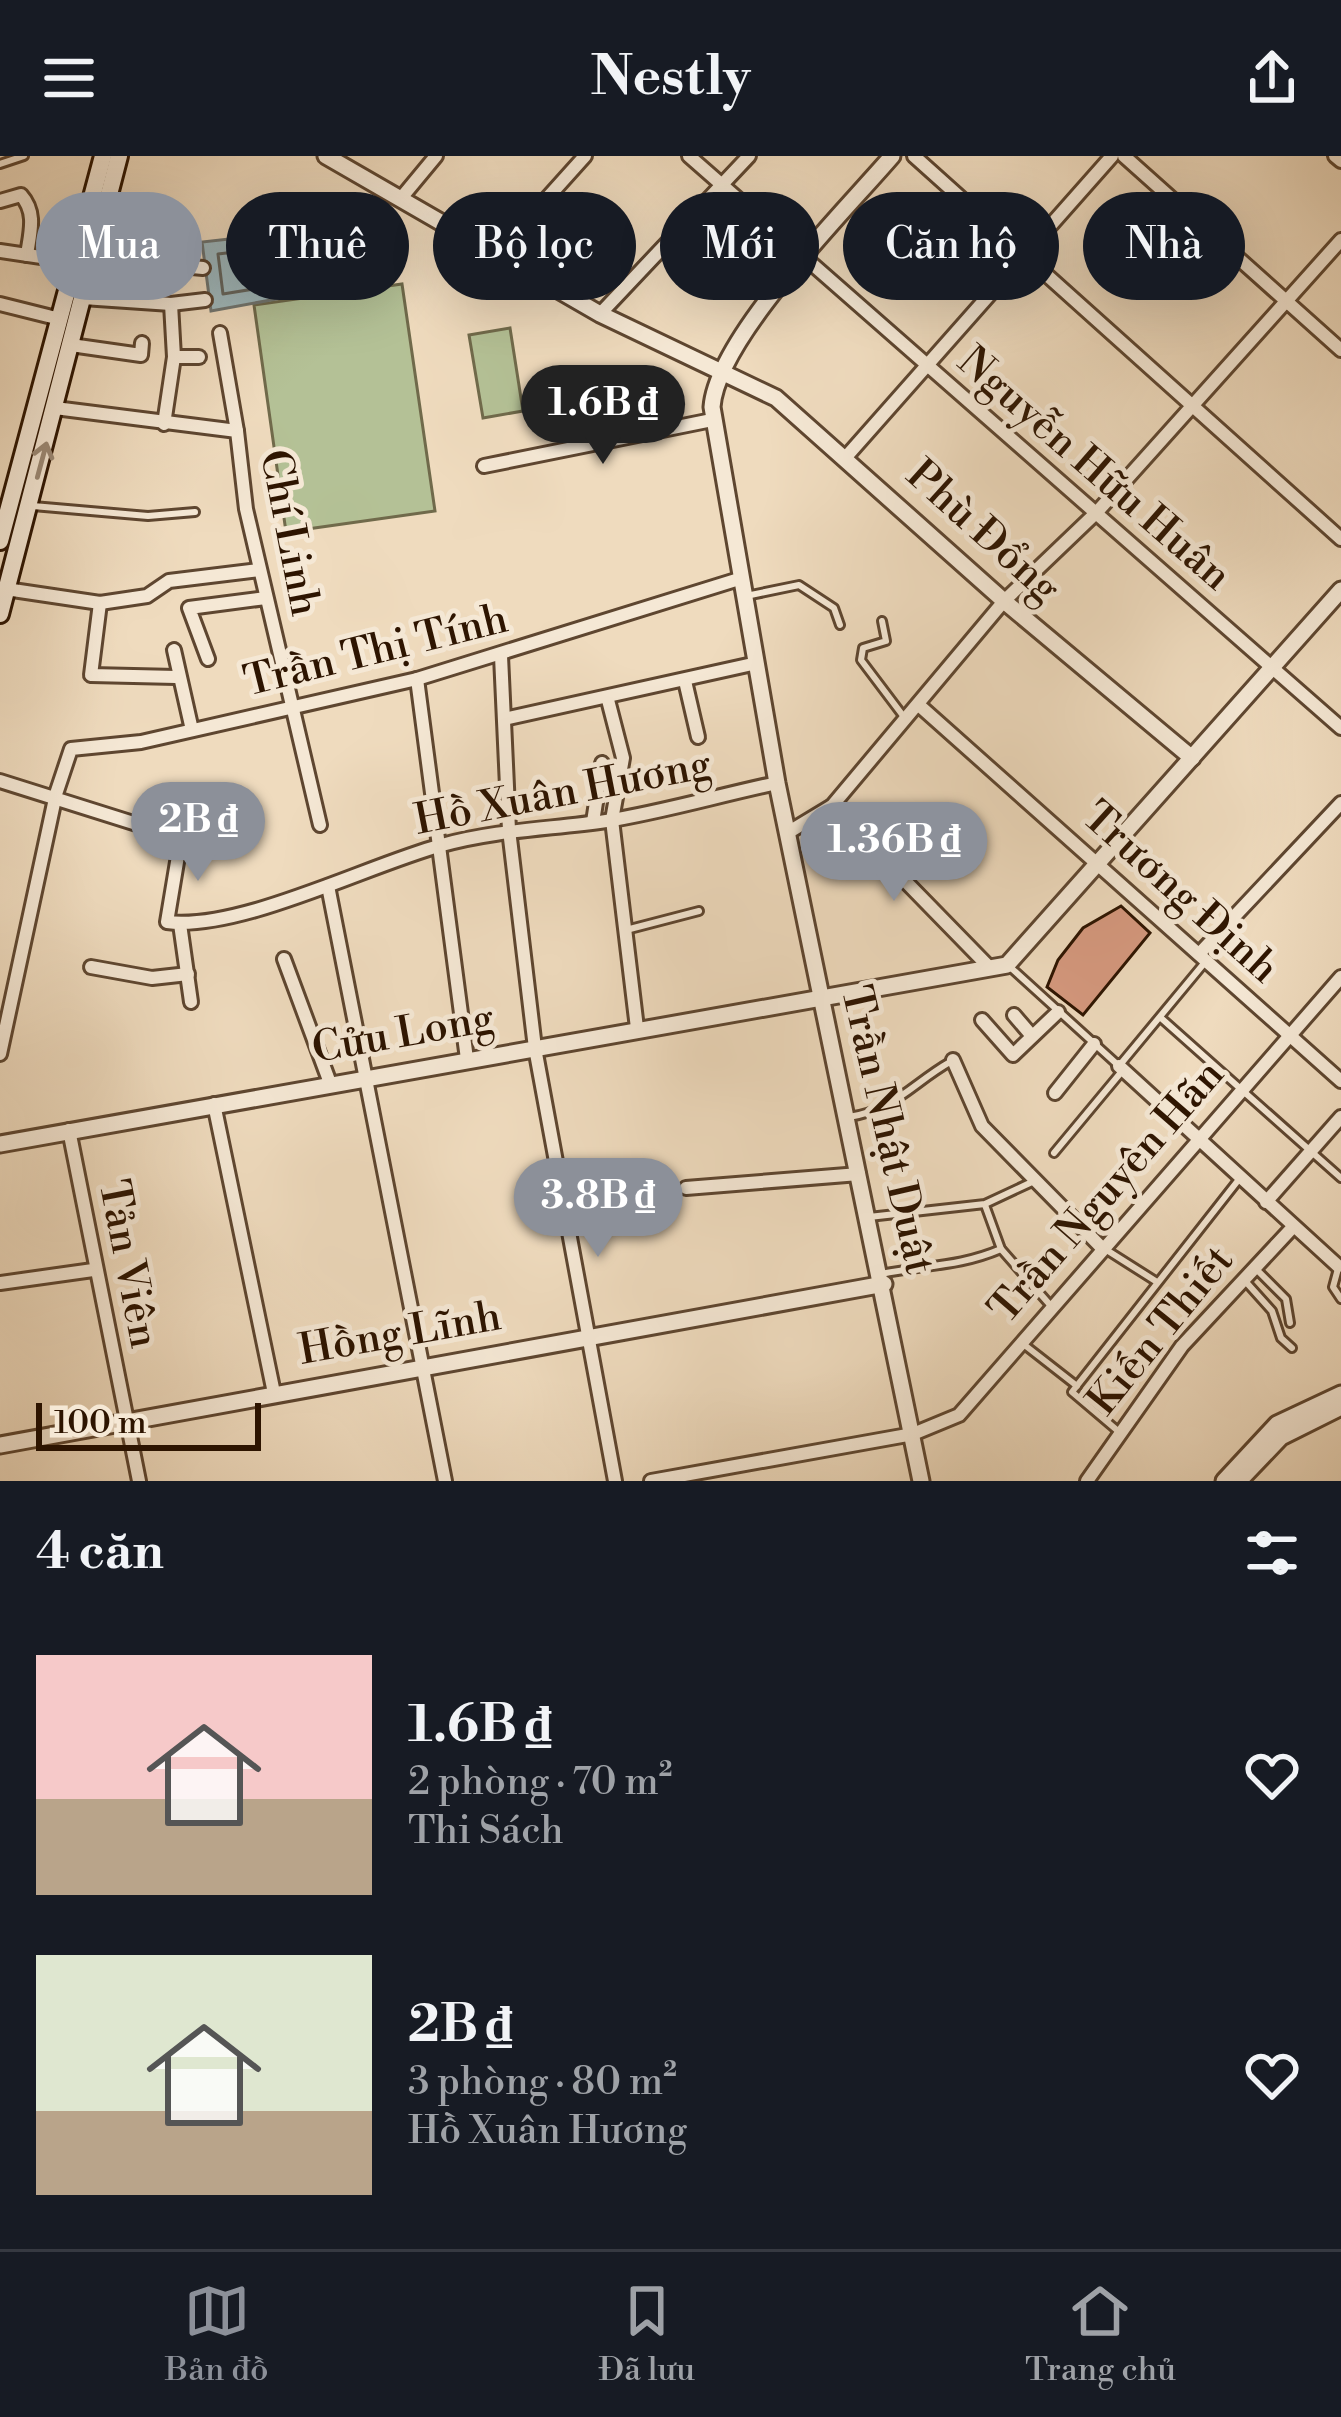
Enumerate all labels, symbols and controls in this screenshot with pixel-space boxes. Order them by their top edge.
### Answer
text: Nestly [591,44,750,112]
icon: menu [36,45,102,111]
icon: share [1239,45,1305,111]
chip: Mua [36,192,202,300]
chip: Thuê [226,192,409,300]
chip: Bộ lọc [433,192,636,300]
chip: Mới [660,192,819,300]
chip: Căn hộ [843,192,1059,300]
chip: Nhà [1083,192,1245,300]
street label: Nguyễn Hữu Huân [946,336,1242,603]
pin: 1.6B ₫ [505,365,701,467]
text: 1.6B ₫ [548,379,658,428]
one-way arrow [32,442,54,480]
street label: Chí Linh [247,445,331,621]
street label: Phù Đổng [894,449,1071,616]
street label: Trần Thị Tính [239,593,513,709]
street label: Hồ Xuân Hương [410,738,716,849]
pin: 2B ₫ [127,782,269,884]
street label: Trương Định [1070,791,1289,996]
text: 2B ₫ [158,796,238,845]
pin: 1.36B ₫ [783,802,1005,904]
text: 1.36B ₫ [827,816,961,865]
street label: Trần Nhật Duật [828,981,946,1280]
street label: Cửu Long [308,992,498,1077]
street label: Trần Nguyên Hãn [978,1049,1237,1335]
pin: 3.8B ₫ [500,1158,696,1260]
text: 3.8B ₫ [541,1172,655,1221]
street label: Tản Viên [86,1176,170,1352]
street label: Kiến Thiết [1076,1235,1246,1427]
street label: Hồng Lĩnh [295,1290,505,1379]
scale bar [36,1397,261,1450]
text: 100 m [54,1403,147,1444]
icon: filters [1239,1520,1305,1586]
text: 4 căn [36,1521,164,1585]
text: 1.6B ₫ [408,1694,552,1758]
icon: home [132,1703,276,1847]
icon: heart [1239,1742,1305,1808]
text: 2 phòng · 70 m² [408,1758,672,1807]
text: Thi Sách [408,1807,564,1856]
text: 2B ₫ [408,1994,512,2058]
icon: home [132,2003,276,2147]
icon: heart [1239,2042,1305,2108]
text: 3 phòng · 80 m² [408,2058,677,2107]
text: Hồ Xuân Hương [408,2107,688,2156]
tab: Bản đồ [165,2278,269,2391]
tab: Đã lưu [599,2278,695,2391]
tab: Trang chủ [1025,2278,1176,2391]

